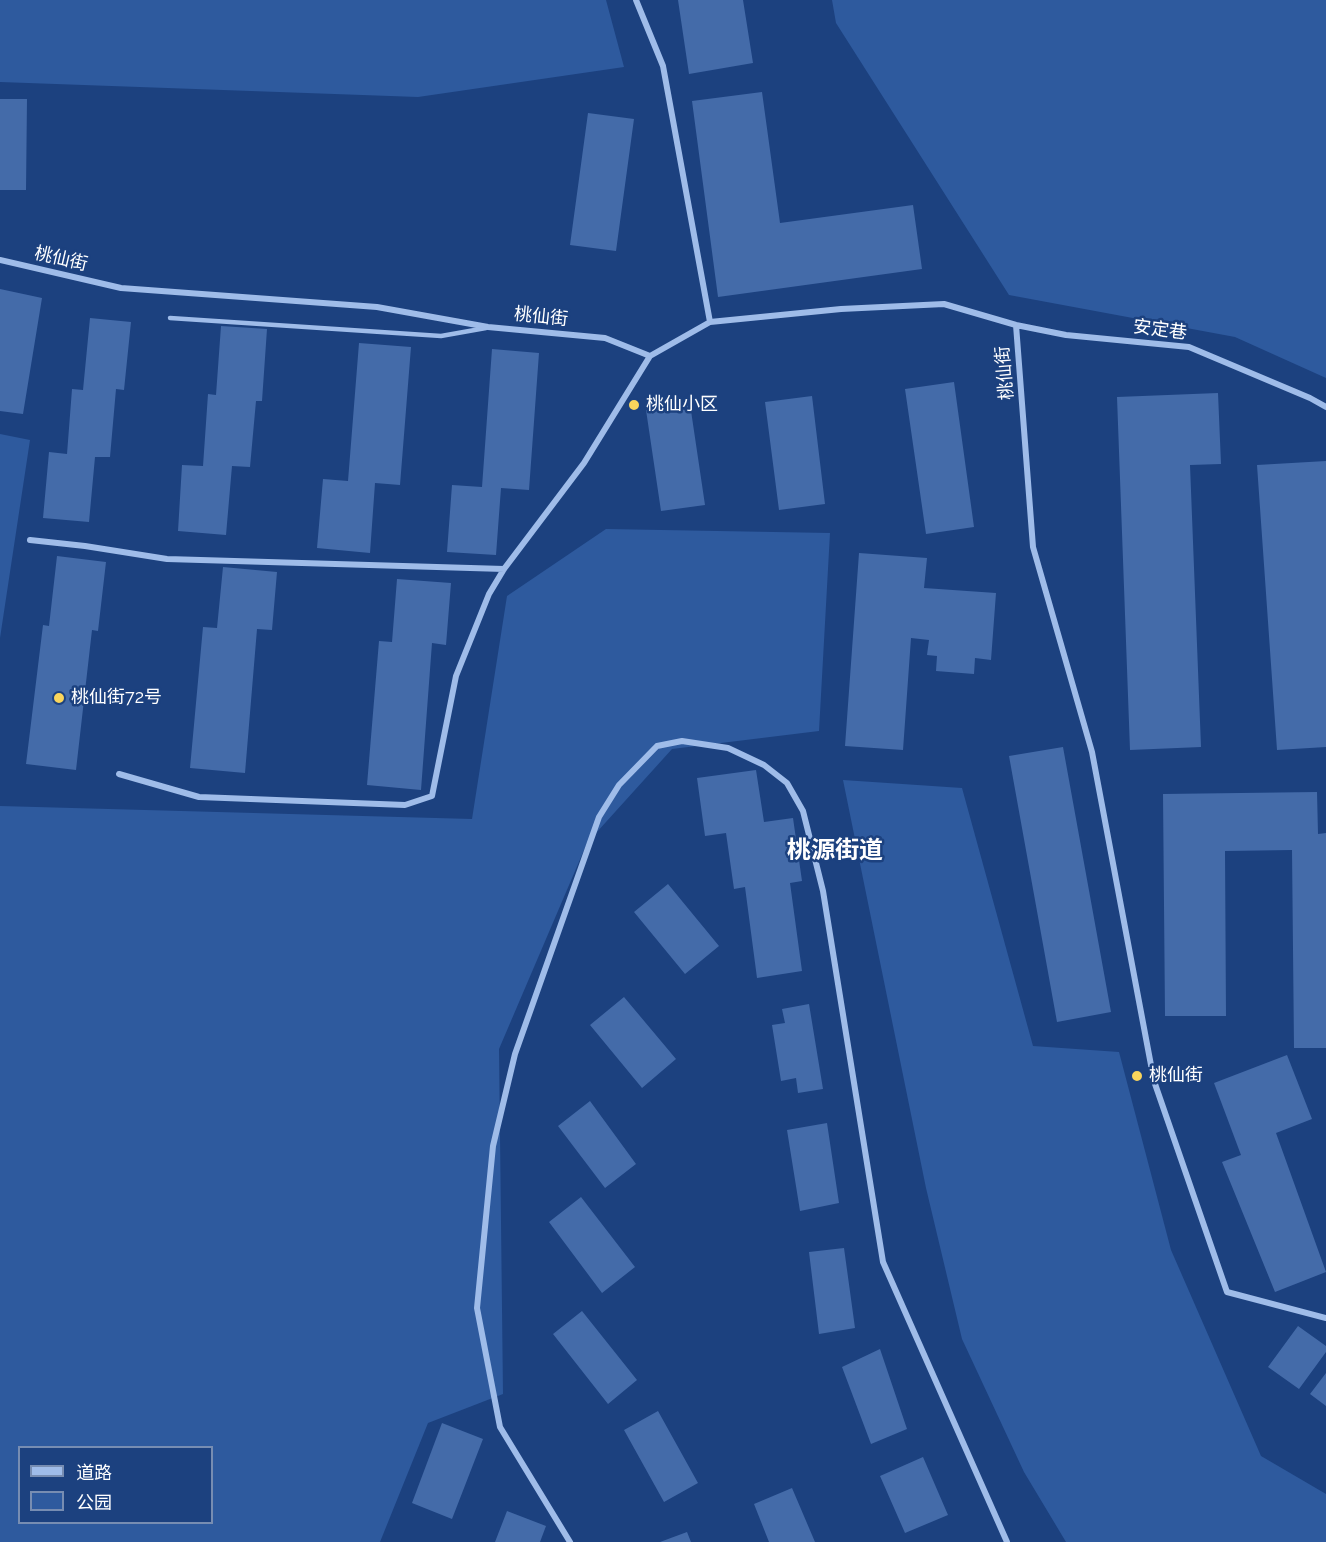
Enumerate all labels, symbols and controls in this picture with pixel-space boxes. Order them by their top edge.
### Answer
street label: 桃仙街 [32,242,90,276]
street label: 桃仙街 [513,303,569,331]
street label: 安定巷 [1132,316,1188,344]
street label: 桃仙街 [992,345,1018,401]
place label: 桃仙小区 [646,394,718,416]
marker: 桃仙小区 [627,398,641,412]
place label: 桃仙街72号 [71,687,162,709]
marker: 桃仙街72号 [52,691,66,705]
district label: 桃源街道 [787,837,883,865]
place label: 桃仙街 [1149,1065,1203,1087]
marker: 桃仙街 [1130,1069,1144,1083]
legend [18,1446,213,1524]
text: 道路 [76,1462,112,1483]
text: 公园 [76,1492,112,1513]

